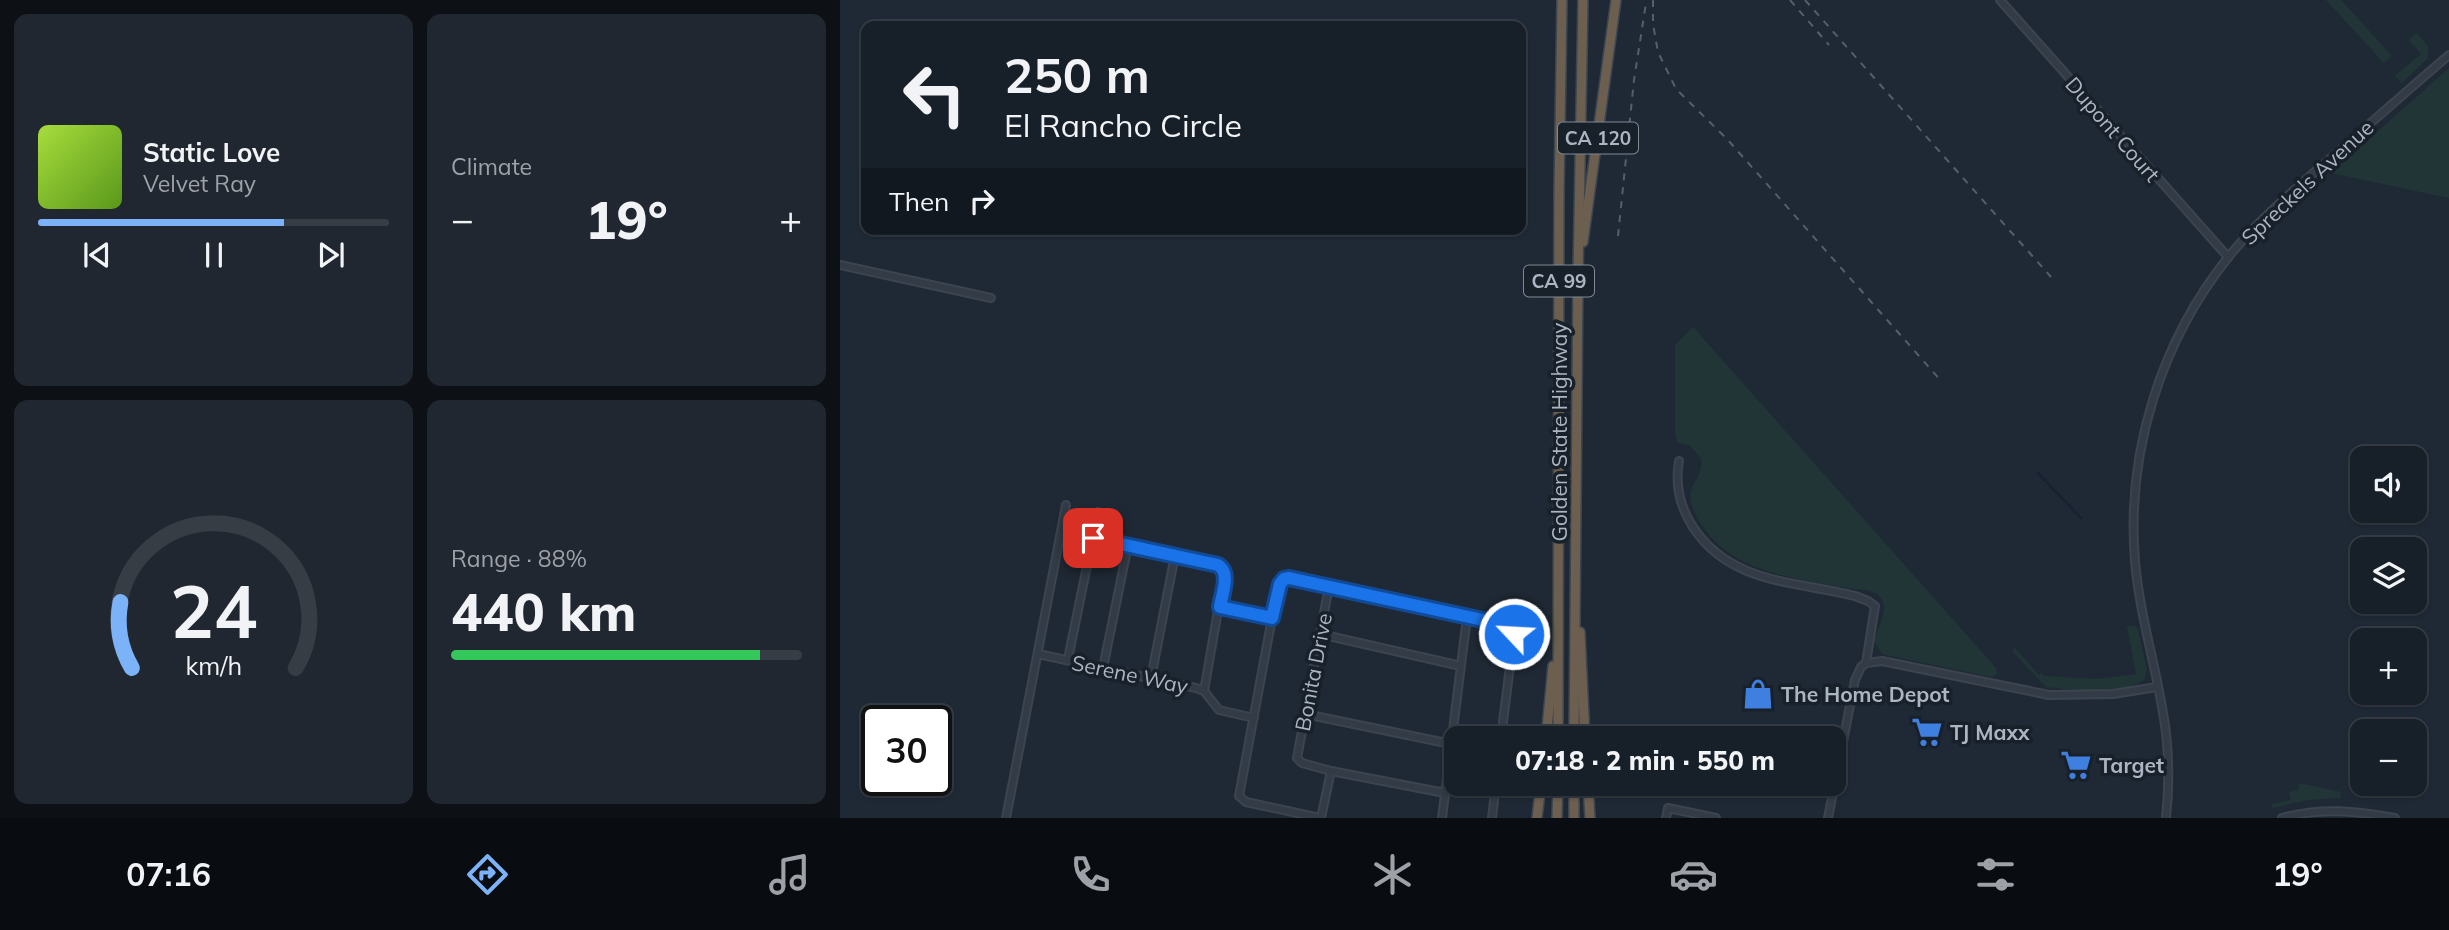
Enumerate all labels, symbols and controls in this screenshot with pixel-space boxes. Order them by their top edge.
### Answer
text: 250 m [1004,44,1150,105]
icon: left [889,49,980,140]
street label: Dupont Court [2060,71,2166,187]
text: El Rancho Circle [1004,105,1242,145]
street label: Spreckels Avenue [2236,114,2378,250]
road number: CA 120 [1558,122,1638,154]
text: Static Love [143,136,280,169]
text: Climate [451,152,532,181]
text: Velvet Ray [143,169,256,198]
icon: right [963,182,1001,220]
text: Then [889,185,949,218]
text: 19° [585,187,668,252]
text: − [451,195,474,243]
text: + [779,195,802,243]
icon: previous [78,236,116,274]
icon: pause [195,236,233,274]
icon: next [312,236,350,274]
road number: CA 99 [1524,266,1594,296]
street label: Golden State Highway [1546,323,1572,541]
map controls [2350,446,2427,796]
button: sound [2350,446,2427,523]
pin [1063,508,1123,568]
icon: arrive [1074,519,1112,557]
button: layers [2350,537,2427,614]
text: Range · 88% [451,544,587,573]
text: 24 [170,565,257,656]
text: 440 km [451,579,636,644]
position arrow [1477,597,1551,671]
street label: Bonita Drive [1289,611,1337,733]
button: + [2350,628,2427,705]
street label: Serene Way [1069,649,1191,699]
text: km/h [185,650,242,681]
shop icon: The Home Depot [1741,677,1775,711]
place label: The Home Depot [1781,681,1950,707]
speed limit sign: 30 [861,705,952,796]
supermarket icon: TJ Maxx [1910,715,1944,749]
place label: TJ Maxx [1950,719,2030,745]
button: − [2350,719,2427,796]
text: 07:18 · 2 min · 550 m [1515,744,1775,777]
supermarket icon: Target [2059,748,2093,782]
place label: Target [2099,752,2164,778]
icon: directions [463,850,512,899]
icon: music [765,850,814,899]
icon: phone [1066,850,1115,899]
icon: climate [1368,850,1417,899]
icon: car [1669,850,1718,899]
icon: filters [1971,850,2020,899]
text: 07:16 [126,854,211,894]
text: 19° [2272,854,2323,894]

